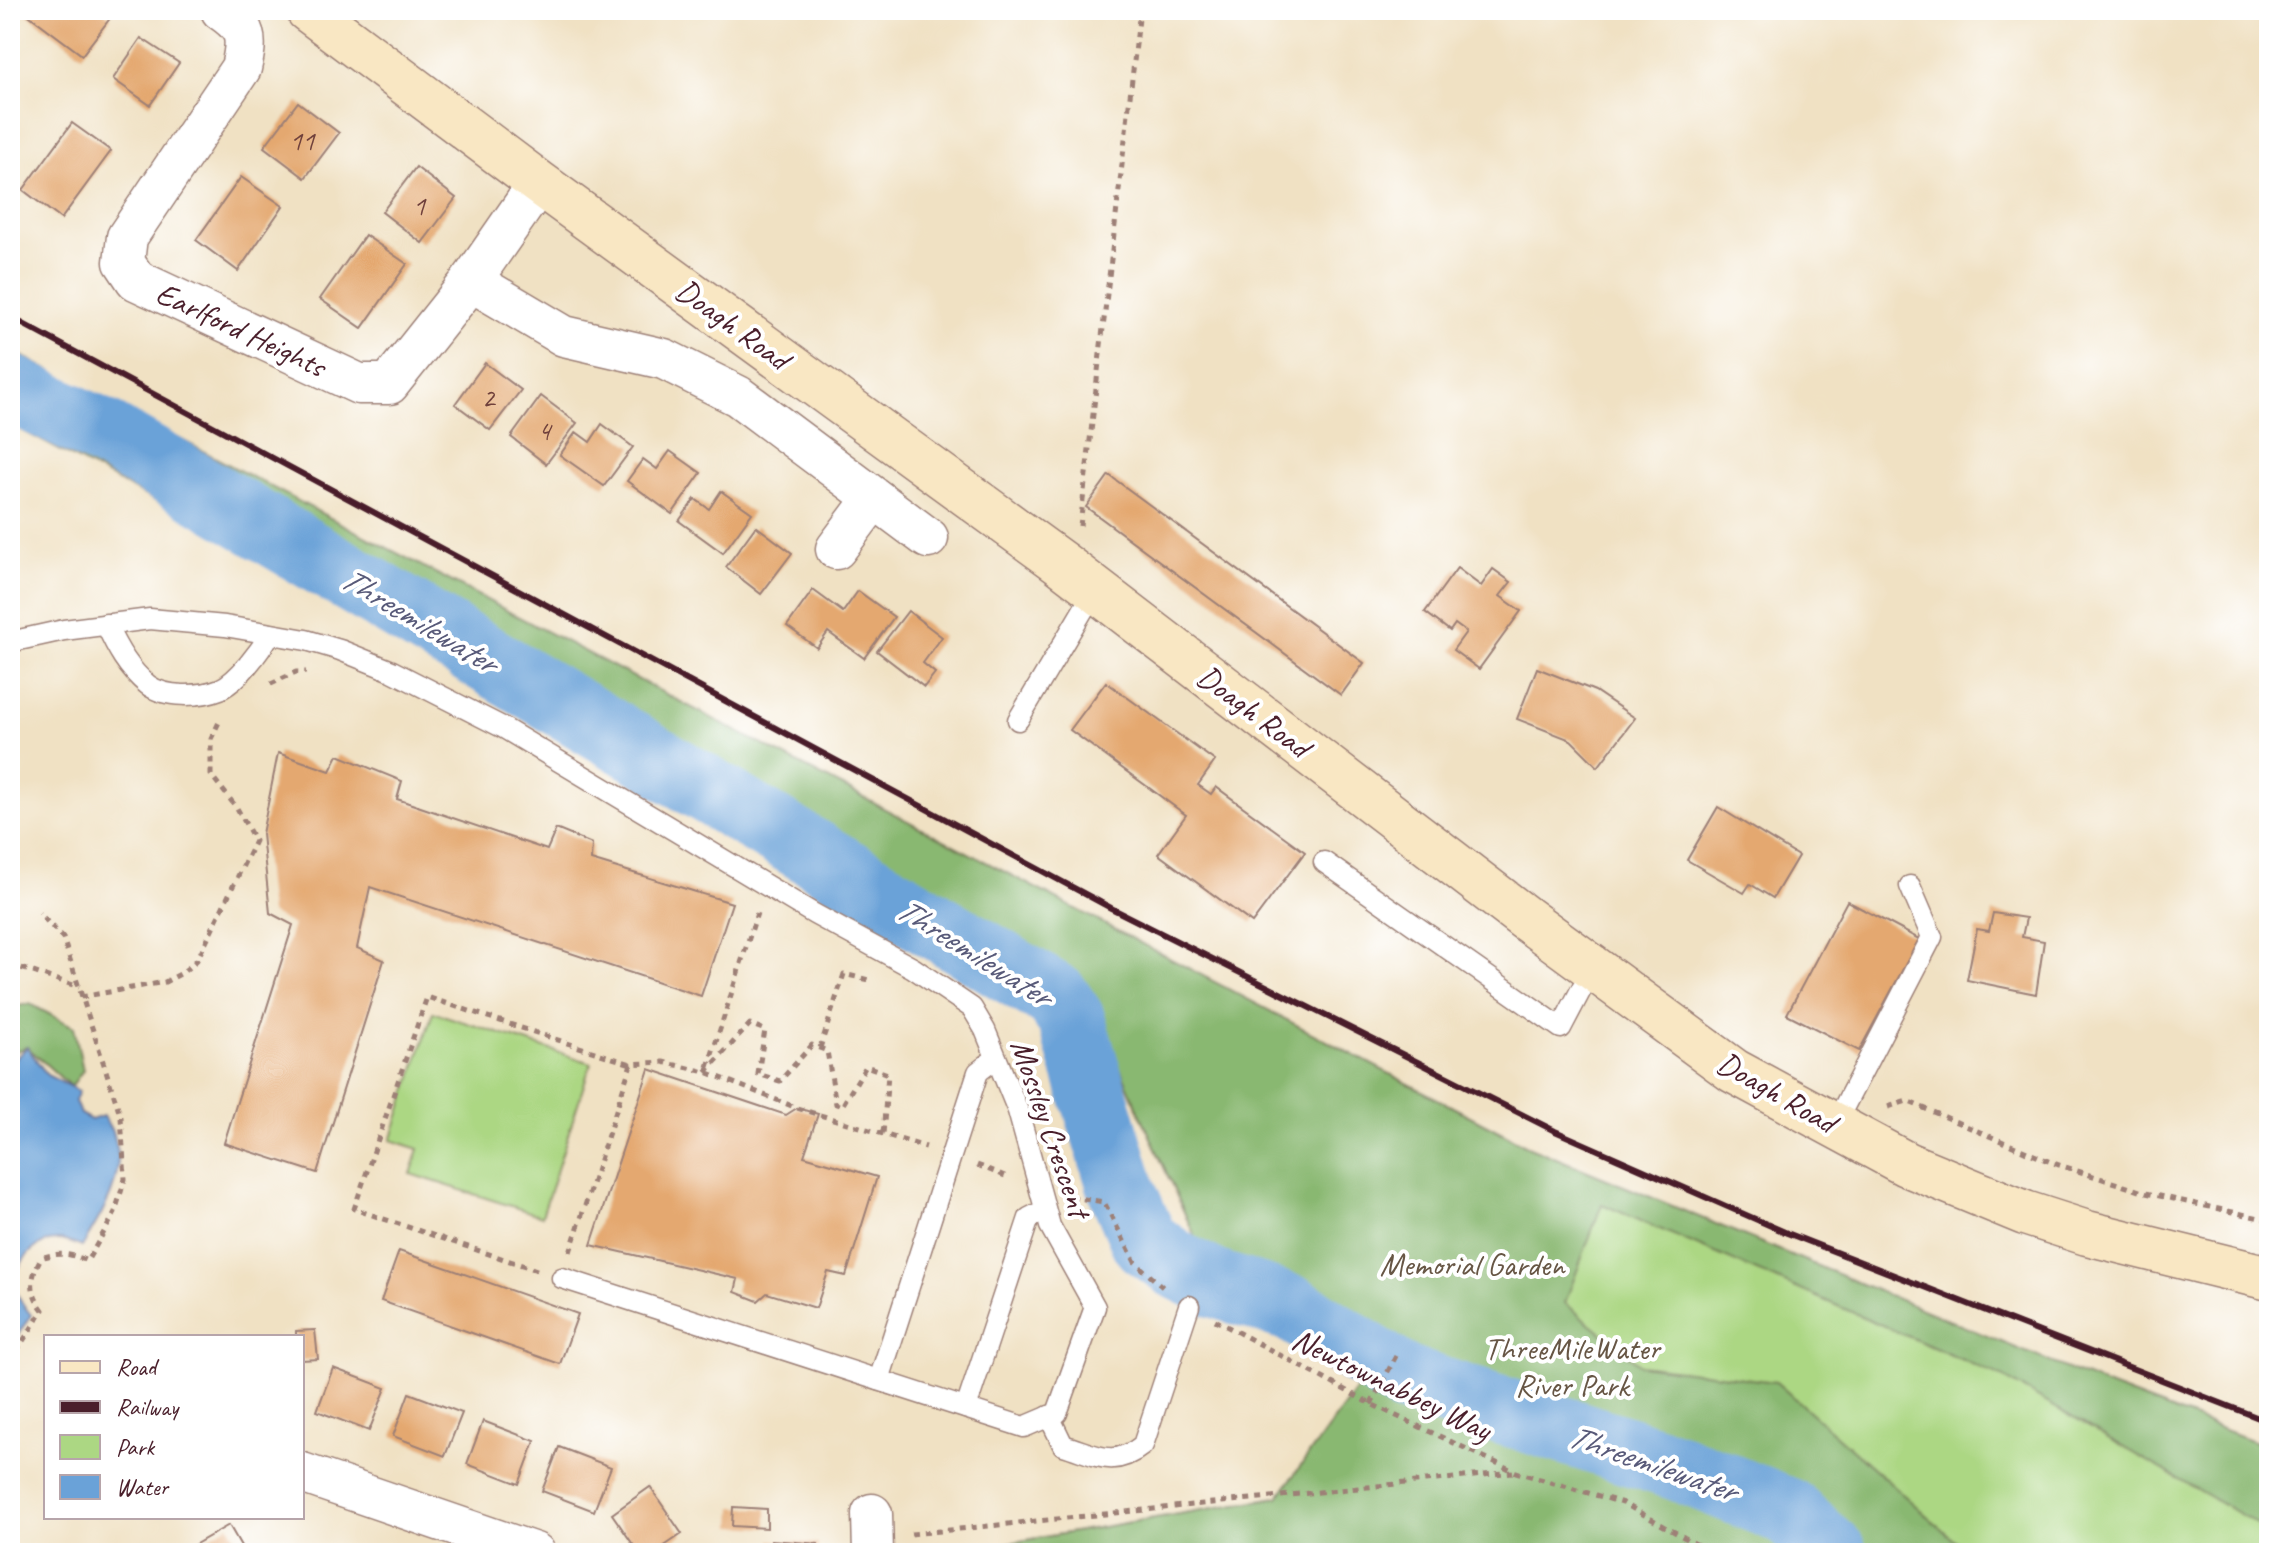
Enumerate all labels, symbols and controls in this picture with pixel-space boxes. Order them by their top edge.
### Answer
house number: 11 [289,123,316,158]
house number: 1 [413,188,427,223]
street label: Doagh Road [668,270,801,382]
street label: Earlford Heights [149,272,335,388]
house number: 2 [482,380,497,415]
house number: 4 [538,413,553,448]
water label: Threemilewater [333,556,509,686]
street label: Doagh Road [1189,656,1322,770]
water label: Threemilewater [888,887,1064,1019]
street label: Mossley Crescent [1001,1034,1102,1227]
street label: Doagh Road [1710,1042,1847,1145]
park label: Memorial Garden [1380,1244,1566,1285]
street label: Newtownabbey Way [1286,1319,1500,1451]
park label: ThreeMileWater River Park [1484,1328,1662,1406]
legend [44,1335,304,1519]
text: Road [116,1352,160,1382]
text: Railway [116,1392,180,1422]
water label: Threemilewater [1562,1414,1747,1513]
text: Park [116,1432,156,1462]
text: Water [116,1472,171,1502]

